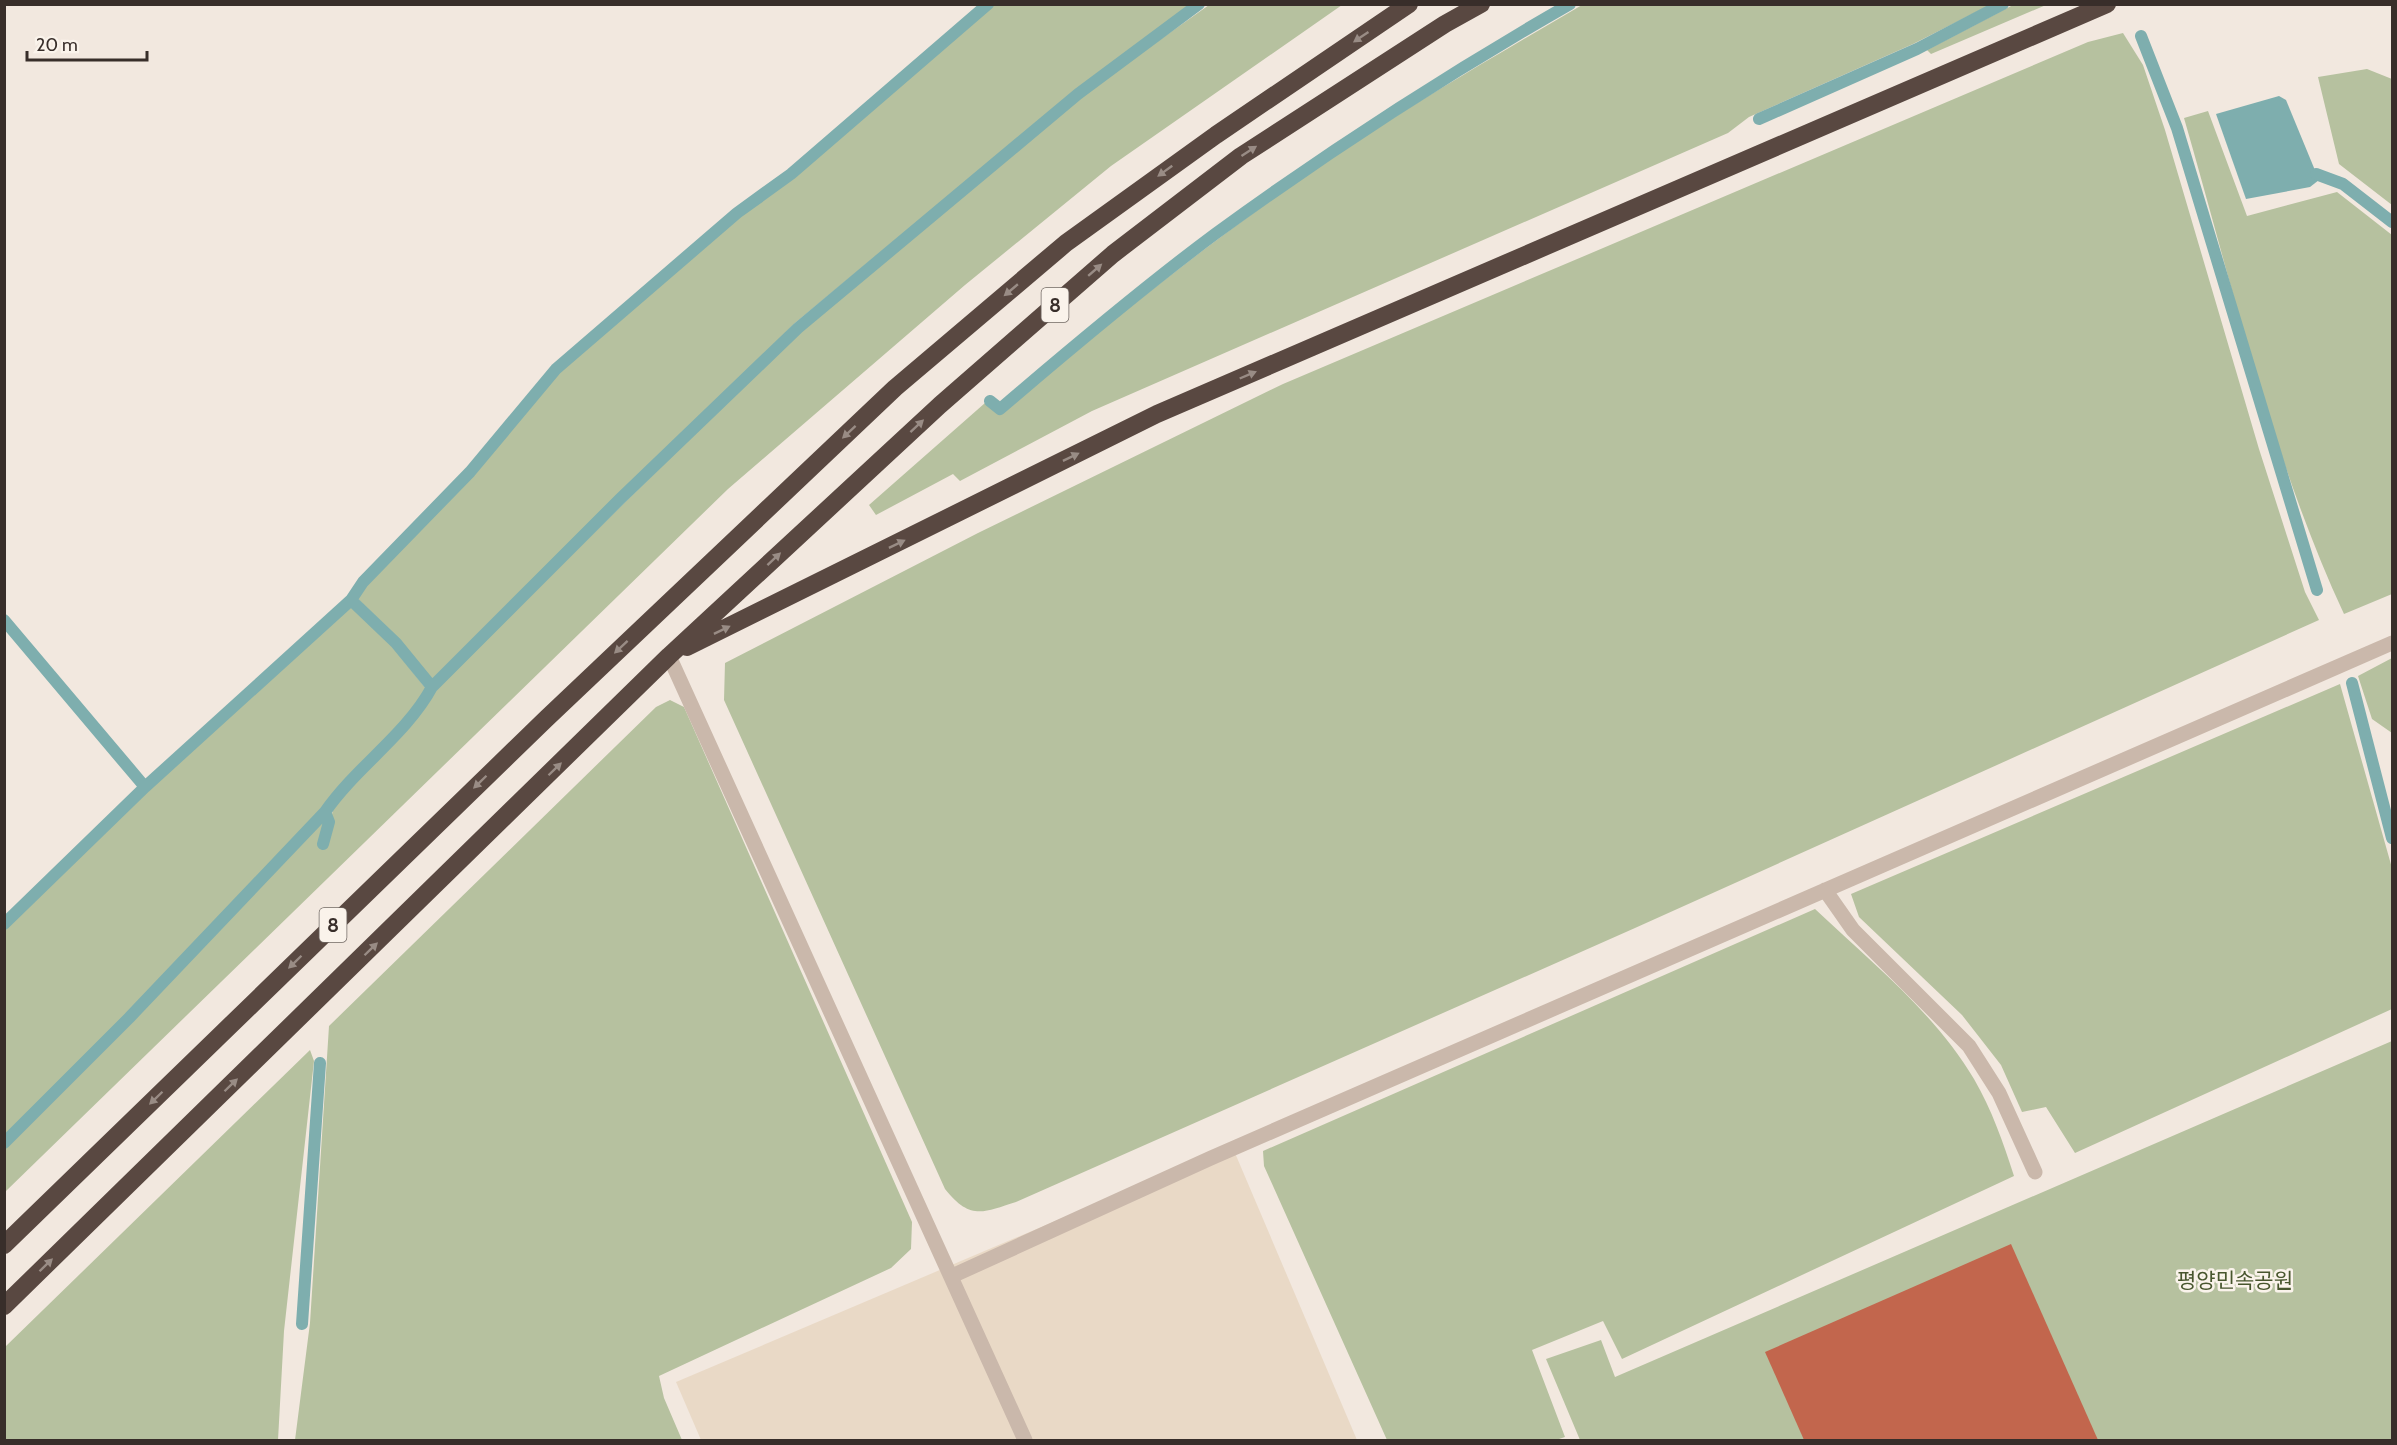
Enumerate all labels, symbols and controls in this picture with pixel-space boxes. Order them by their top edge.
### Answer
scale bar [27,24,147,62]
one-way arrow [1353,31,1369,42]
text: 20 m [36,34,78,56]
one-way arrow [1241,145,1257,156]
one-way arrow [1158,165,1173,177]
one-way arrow [1087,264,1102,277]
one-way arrow [1004,283,1019,296]
road number: 8 [1042,288,1068,322]
one-way arrow [1239,370,1257,379]
one-way arrow [909,419,924,433]
one-way arrow [842,425,856,439]
one-way arrow [1063,452,1080,462]
one-way arrow [888,539,905,548]
one-way arrow [766,552,781,566]
one-way arrow [713,625,730,635]
one-way arrow [615,640,629,654]
one-way arrow [548,762,562,776]
one-way arrow [474,775,488,789]
road number: 8 [320,908,346,942]
one-way arrow [363,942,378,956]
one-way arrow [289,955,303,969]
one-way arrow [224,1078,239,1092]
one-way arrow [149,1091,163,1105]
one-way arrow [39,1259,53,1273]
park label: 평양민속공원 [2177,1268,2293,1293]

